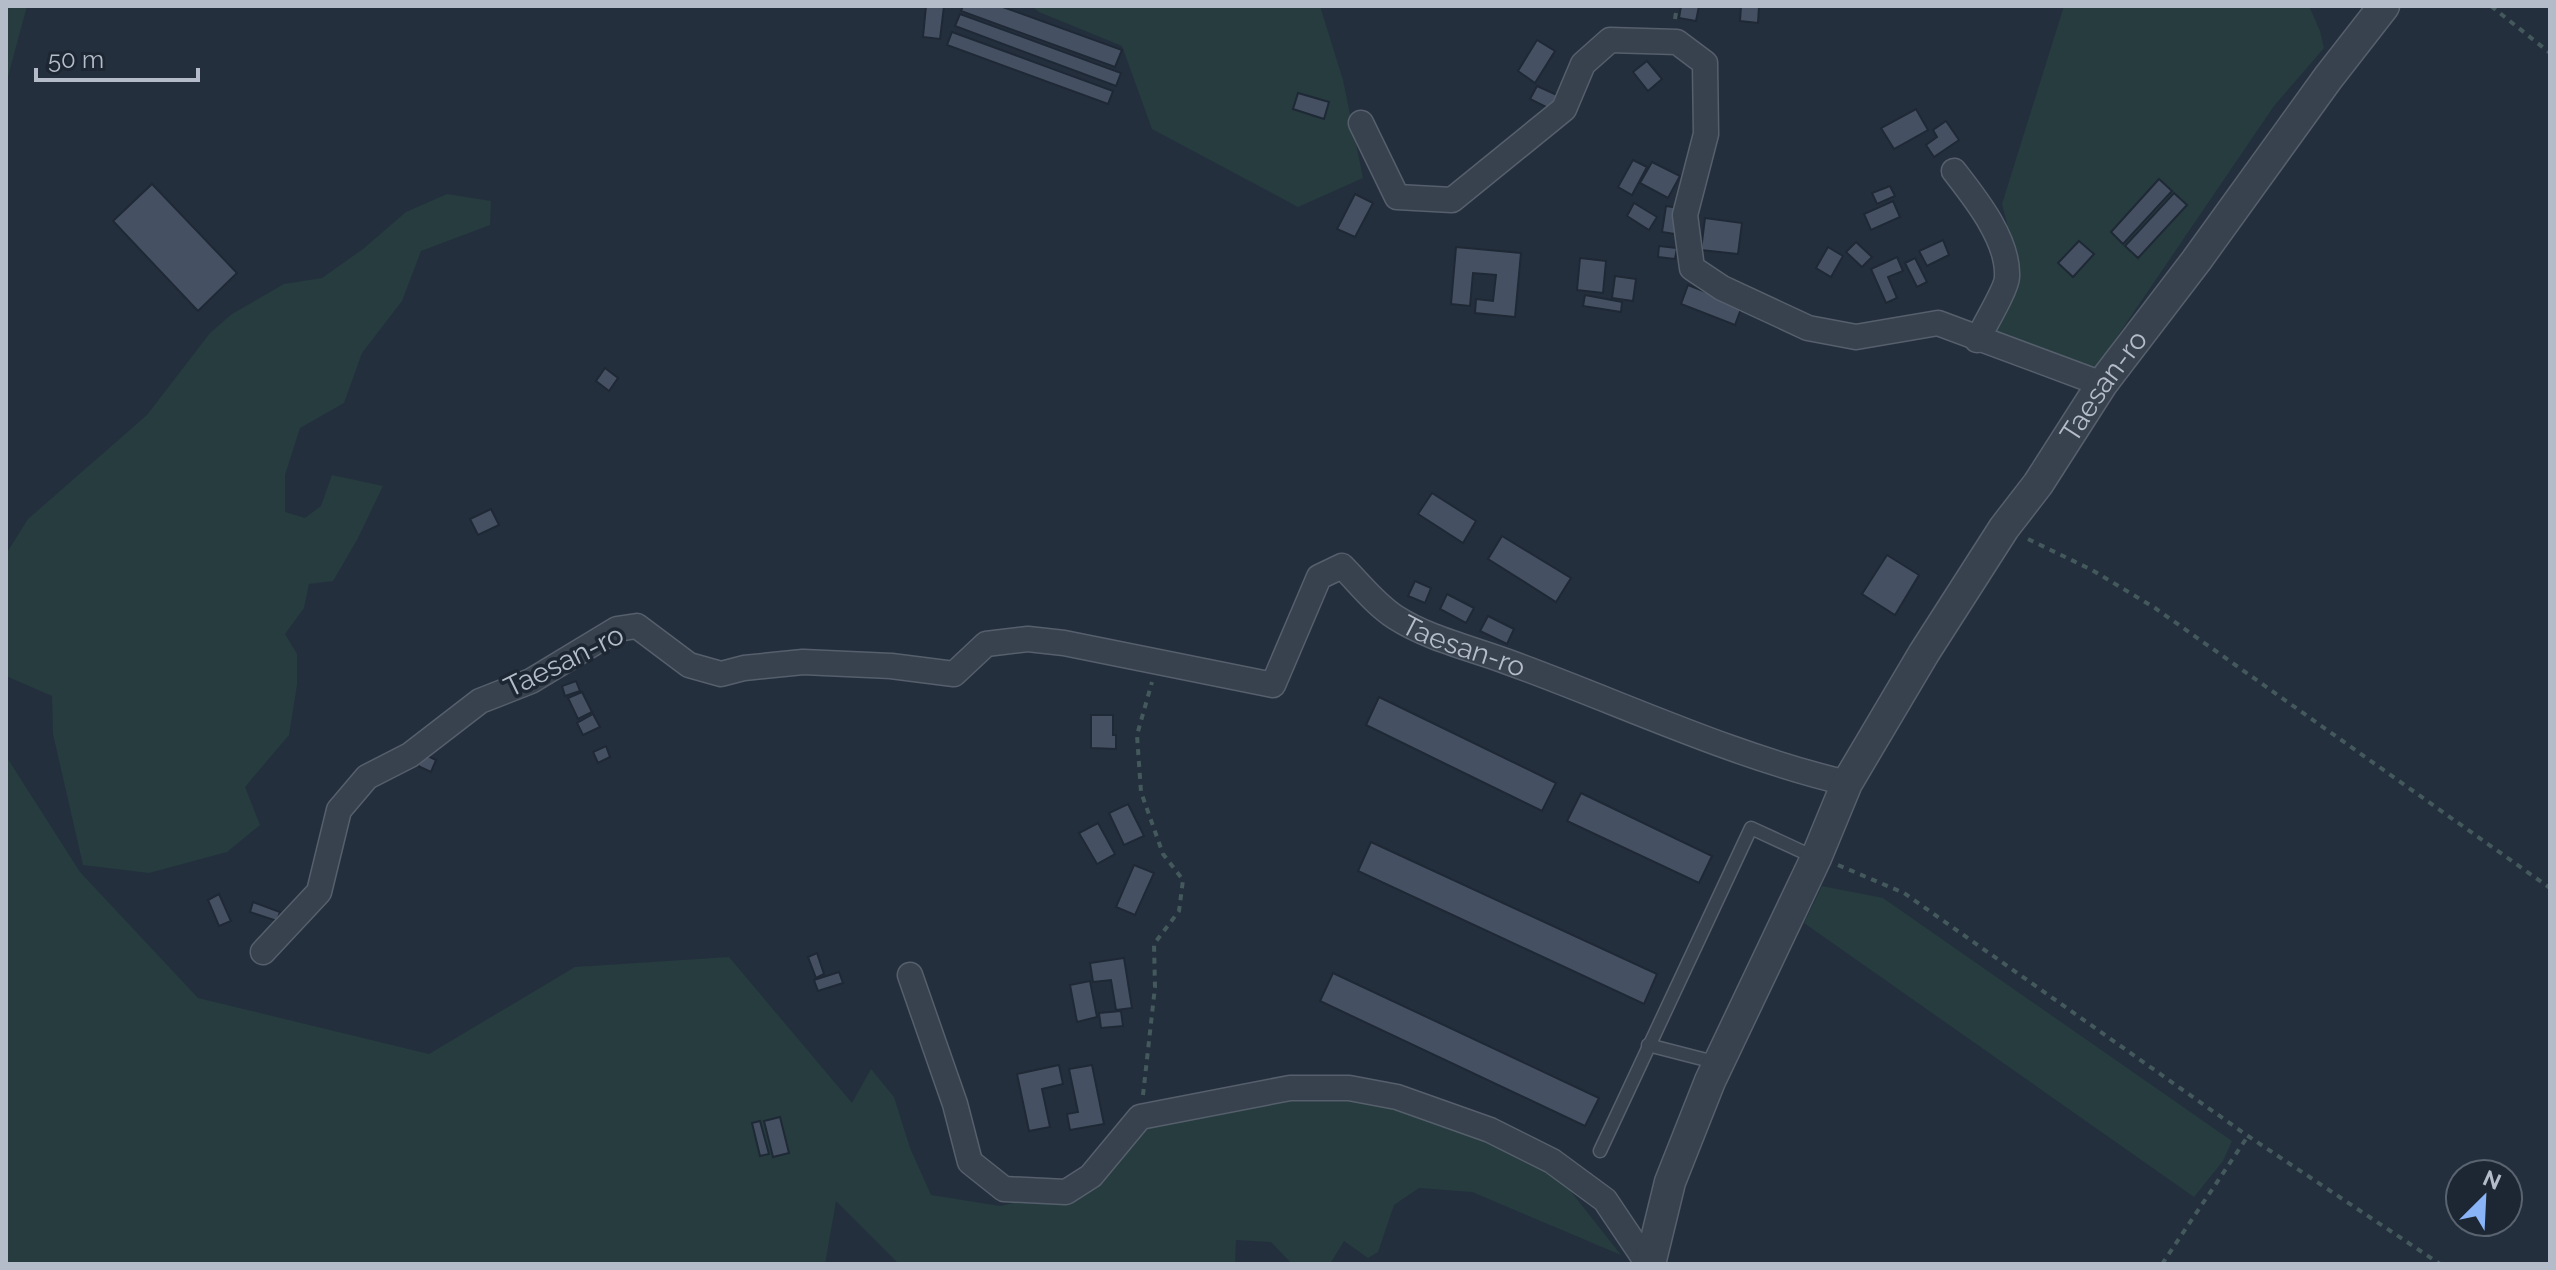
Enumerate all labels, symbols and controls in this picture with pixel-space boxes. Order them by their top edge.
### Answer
scale bar [36,32,198,82]
text: 50 m [48,45,104,74]
street label: Taesan-ro [2053,324,2154,448]
street label: Taesan-ro [1396,608,1530,684]
street label: Taesan-ro [499,618,629,704]
north arrow [2444,1158,2524,1238]
text: N [2479,1164,2505,1195]

